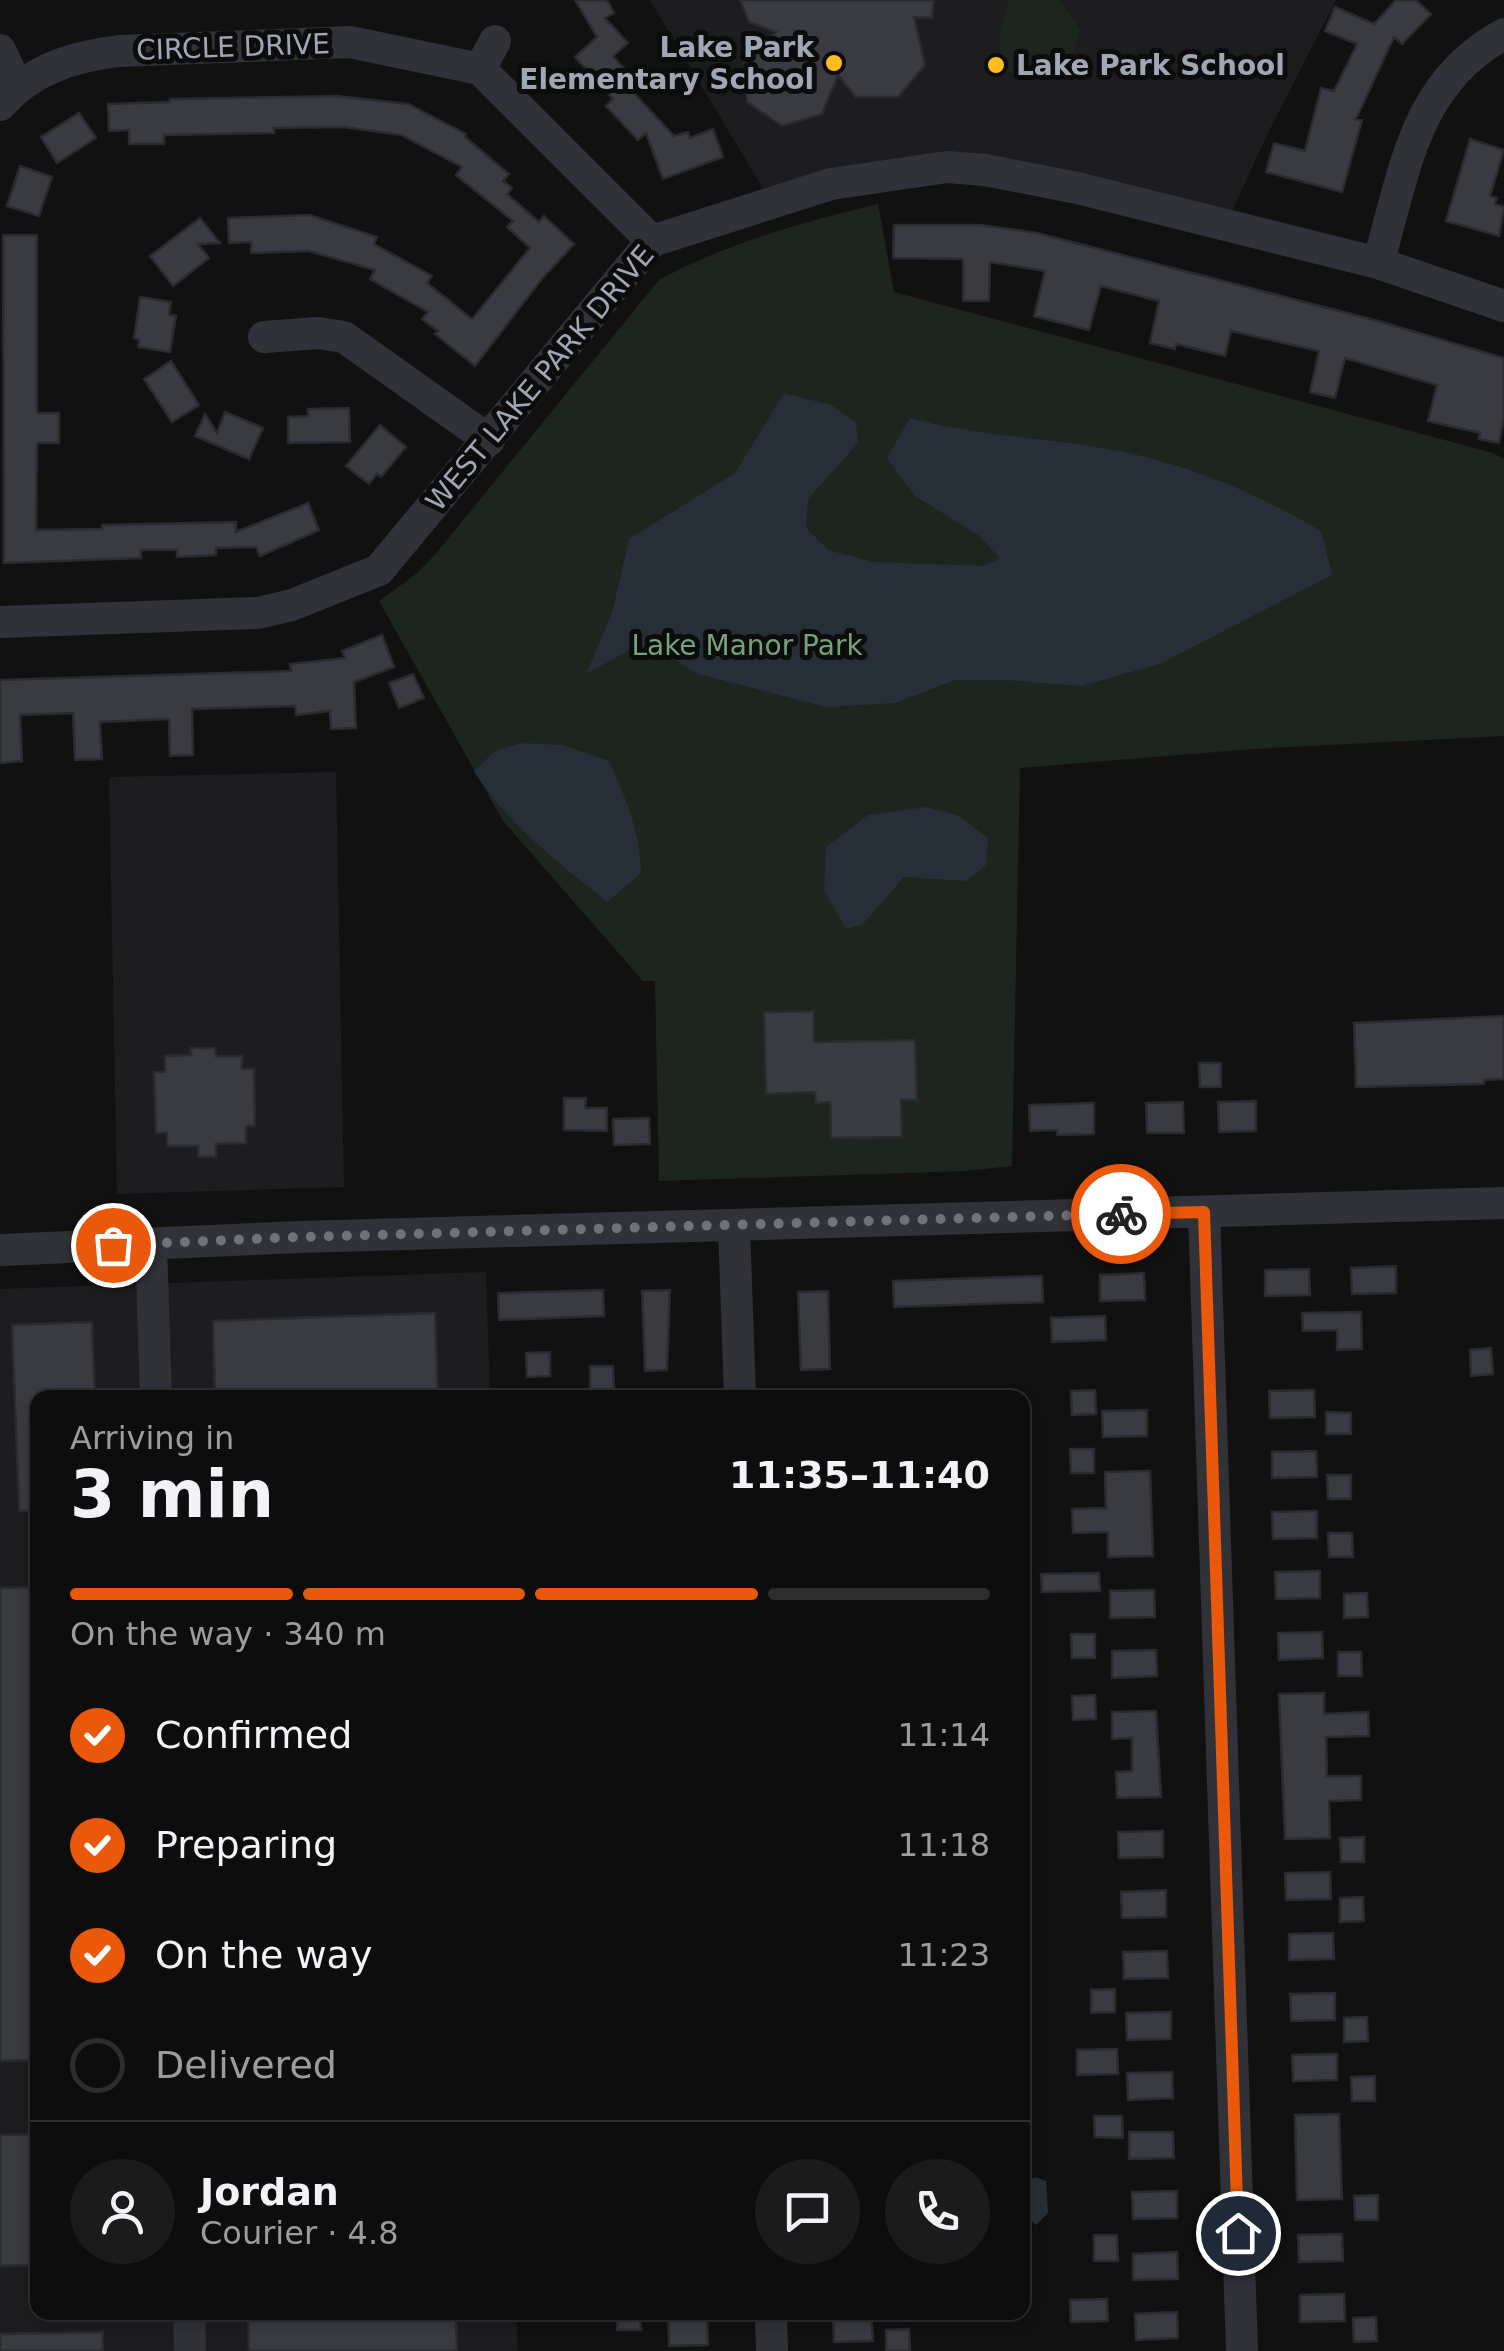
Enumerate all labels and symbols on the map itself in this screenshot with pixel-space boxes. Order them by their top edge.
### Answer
street label: CIRCLE DRIVE [136,27,330,67]
place label: Lake Park Elementary School [519,31,815,96]
place label: Lake Park School [1016,49,1285,82]
marker: Lake Park Elementary School [823,52,845,74]
marker: Lake Park School [985,54,1007,76]
street label: WEST LAKE PARK DRIVE [419,238,661,518]
park label: Lake Manor Park [631,629,863,662]
courier [1071,1164,1171,1264]
pin [71,1203,156,1288]
pin [1196,2191,1281,2276]

